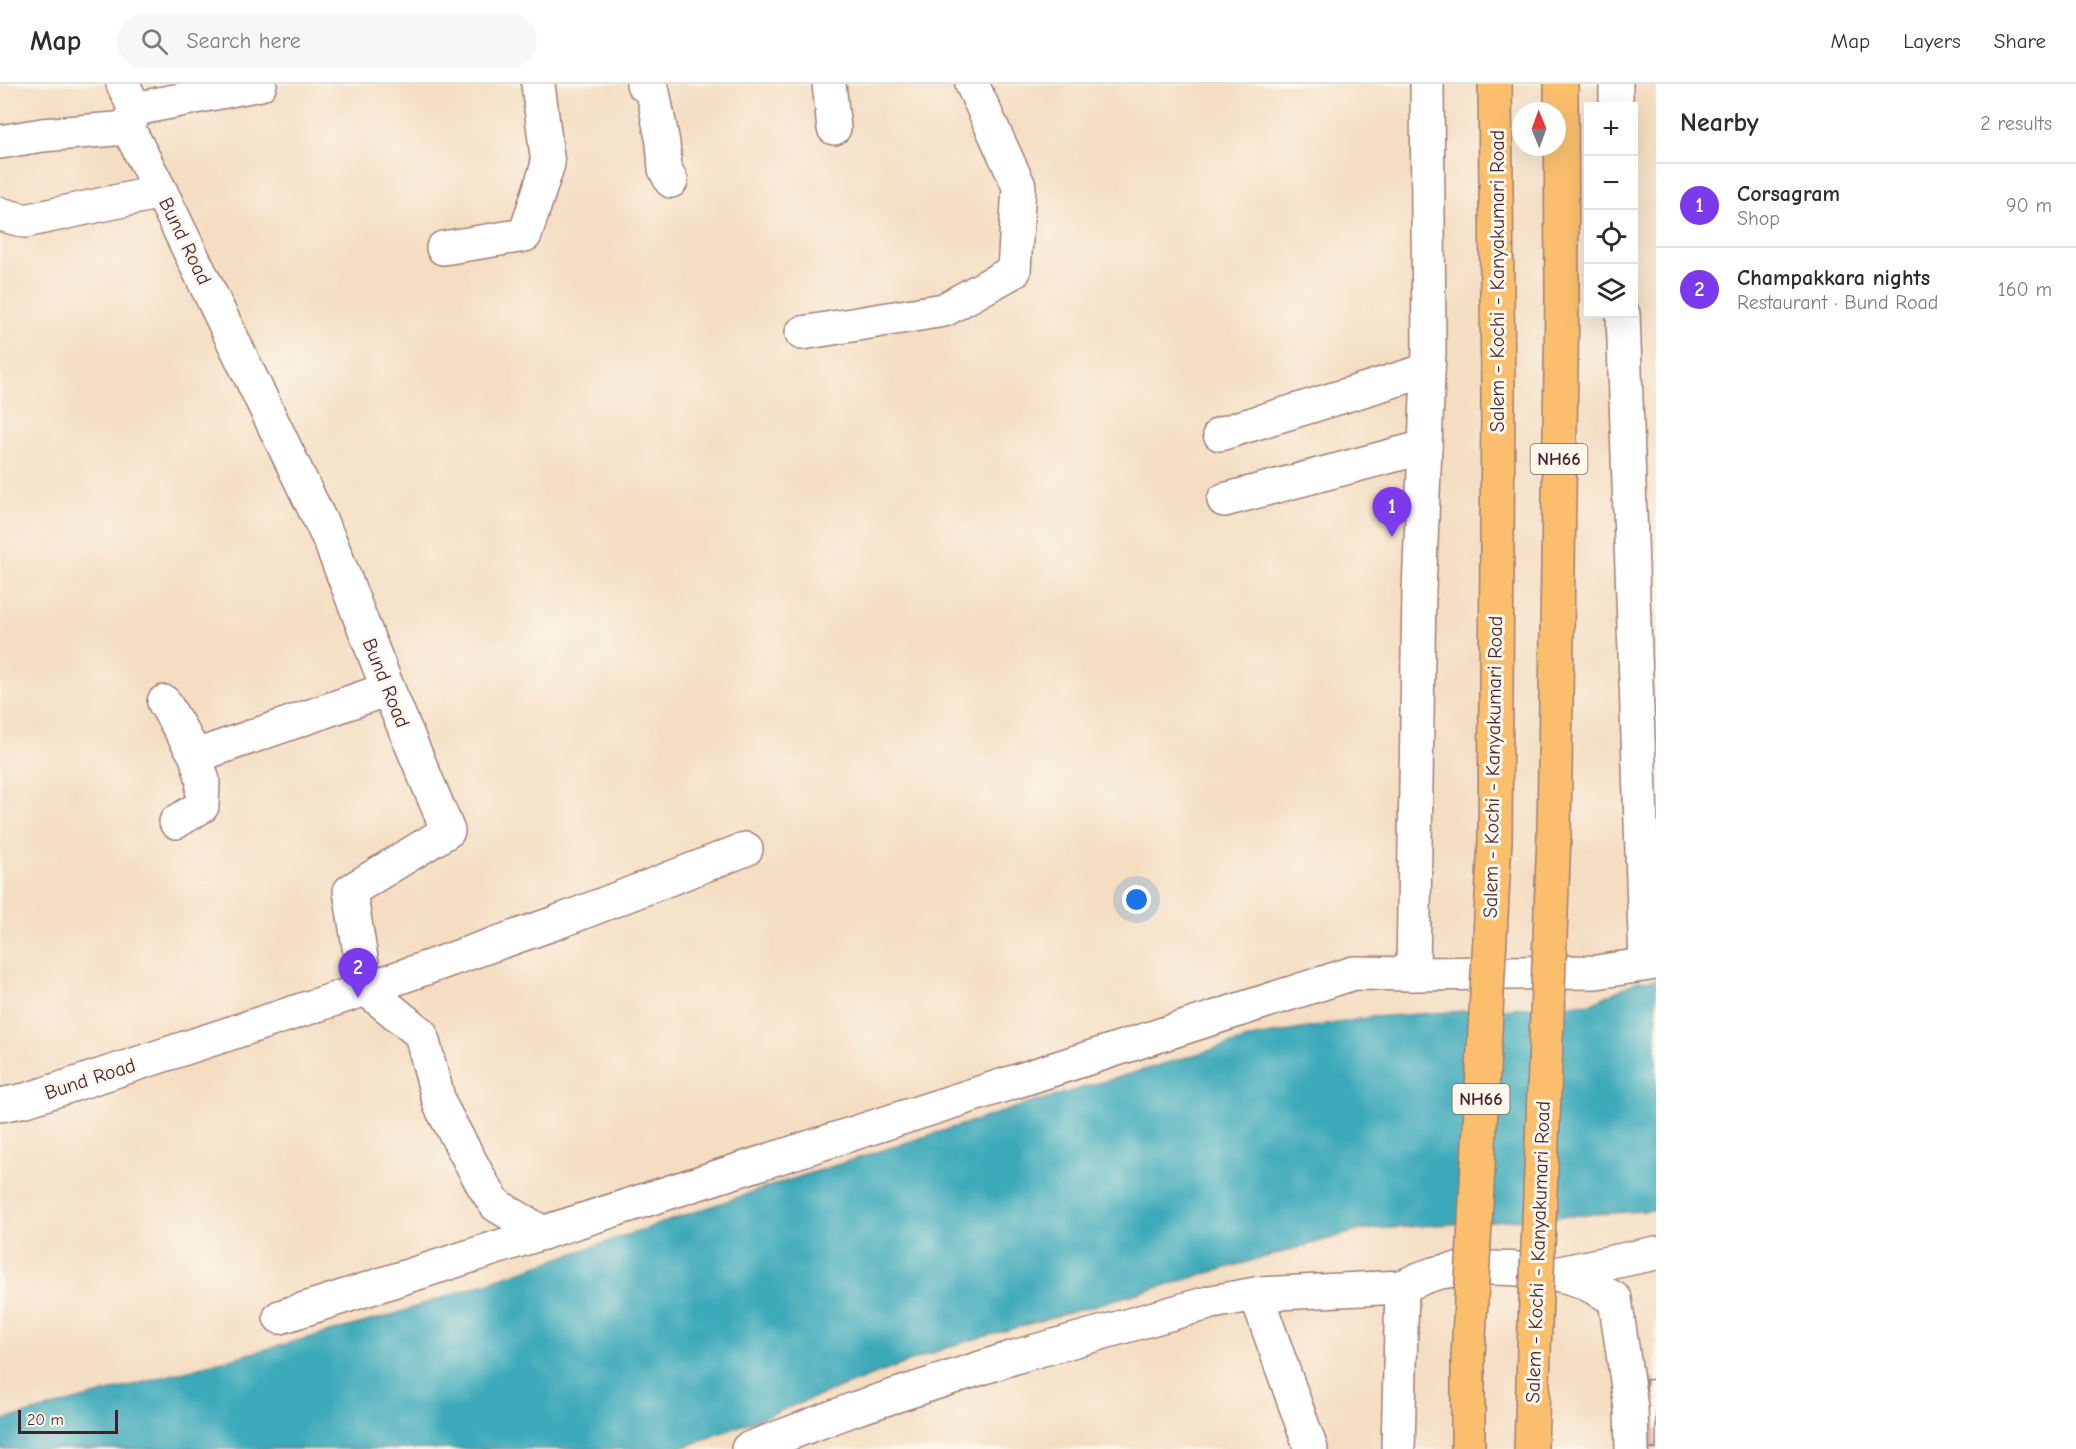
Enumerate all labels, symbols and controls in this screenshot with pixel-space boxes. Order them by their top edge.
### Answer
search box [117,14,537,68]
text: Map [30,25,81,57]
icon: search [138,25,171,58]
text: Search here [186,28,301,54]
text: Map [1831,29,1870,53]
text: Layers [1903,29,1961,53]
text: Share [1994,29,2046,53]
north arrow [1512,102,1566,156]
map controls [1584,102,1638,318]
button: + [1584,102,1638,156]
text: Nearby [1680,108,1759,138]
text: 2 results [1980,112,2052,135]
street label: Salem - Kochi - Kanyakumari Road [1486,130,1509,432]
button: − [1584,156,1638,210]
text: Corsagram [1737,181,1840,207]
street label: Bund Road [154,194,216,288]
text: 1 [1696,194,1703,217]
text: 90 m [2006,194,2052,217]
text: Shop [1737,207,1780,230]
button: locate [1584,210,1638,264]
button: layers [1584,264,1638,318]
text: Champakkara nights [1737,265,1930,291]
text: 2 [1695,278,1704,301]
text: 160 m [1998,278,2052,301]
text: Restaurant · Bund Road [1737,291,1938,314]
road number: NH66 [1530,444,1588,474]
pin: 1 [1372,488,1412,537]
street label: Salem - Kochi - Kanyakumari Road [1479,616,1507,918]
street label: Bund Road [358,635,414,731]
your location [1122,885,1151,914]
pin: 2 [338,948,378,998]
street label: Bund Road [42,1054,138,1104]
road number: NH66 [1452,1084,1510,1114]
street label: Salem - Kochi - Kanyakumari Road [1521,1100,1555,1404]
scale bar [18,1407,118,1434]
text: 20 m [27,1411,64,1429]

